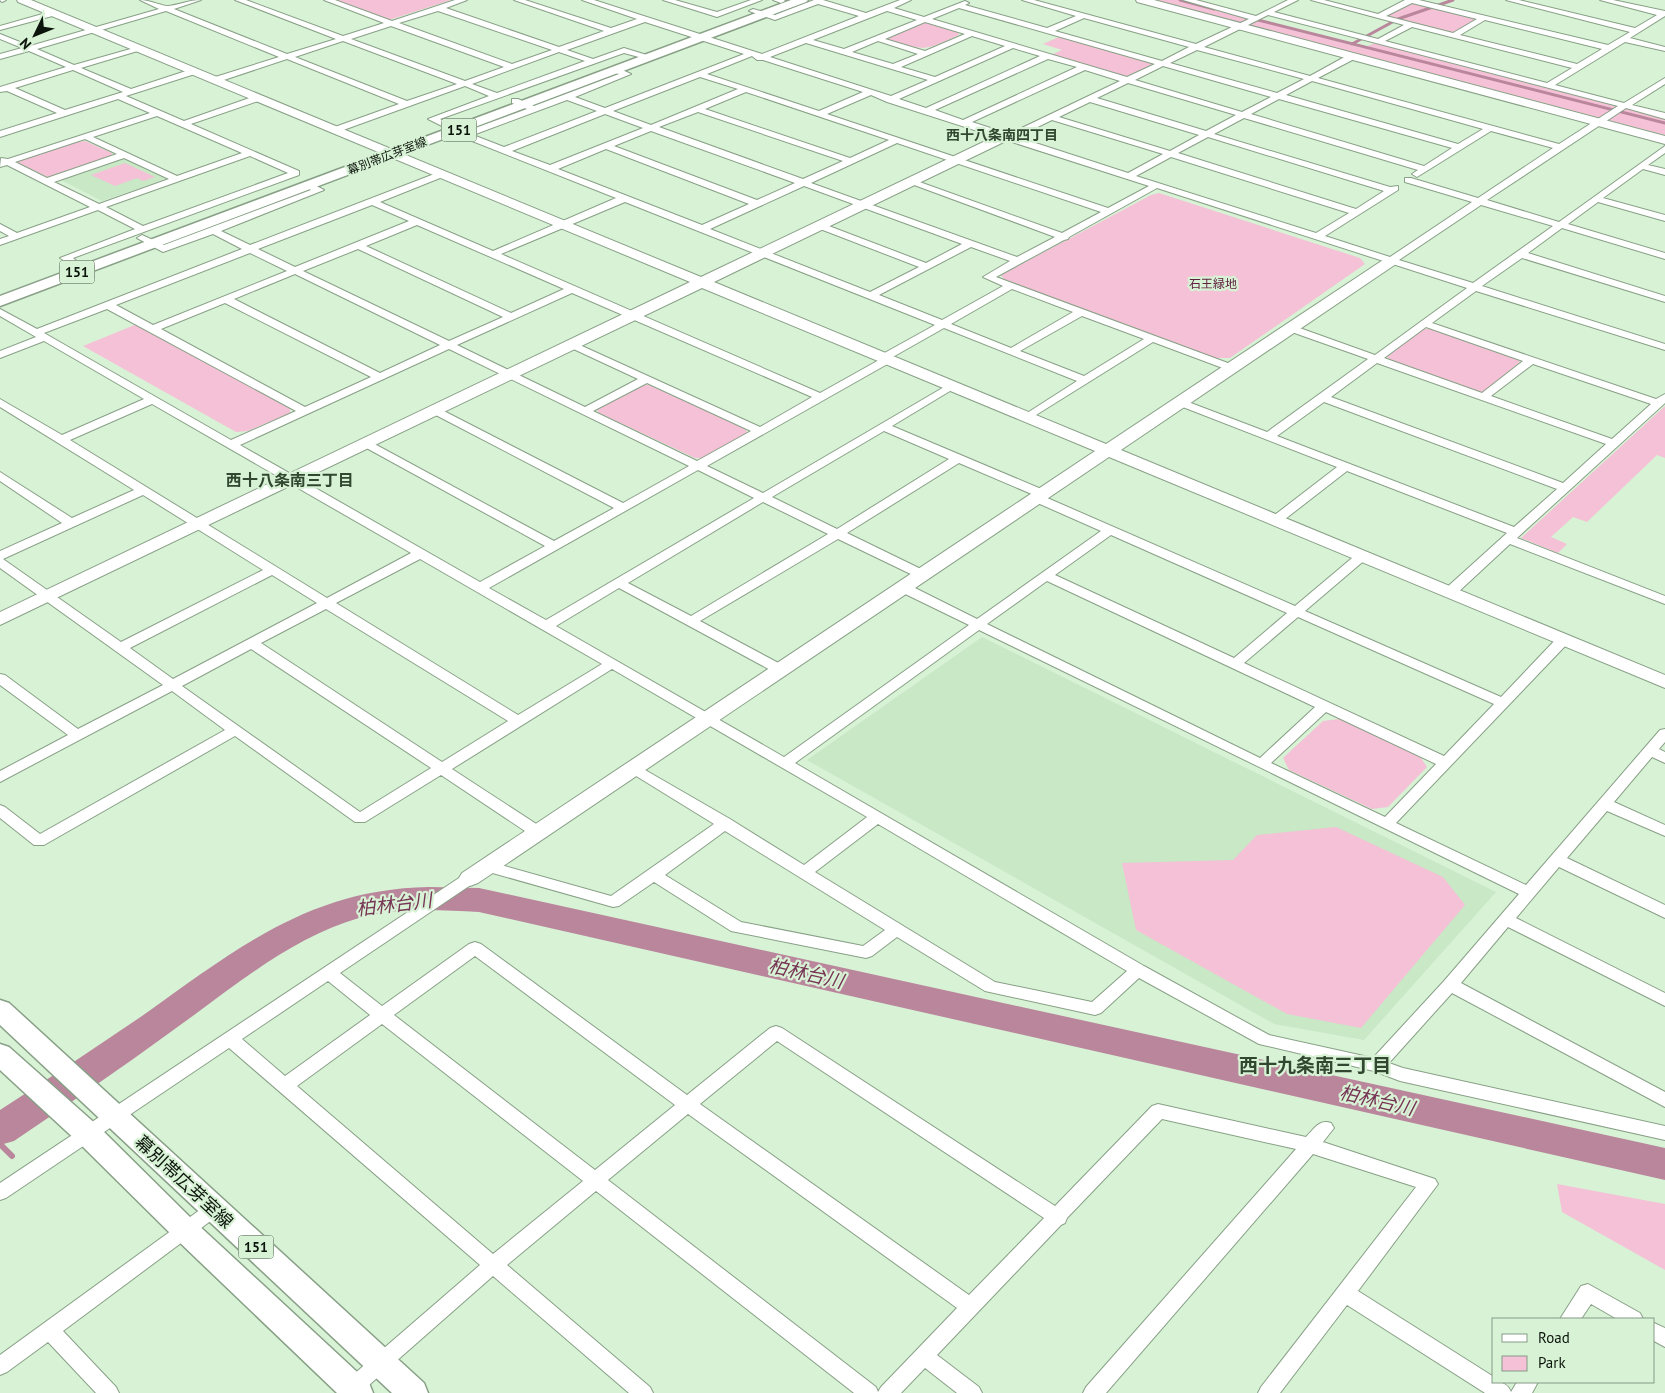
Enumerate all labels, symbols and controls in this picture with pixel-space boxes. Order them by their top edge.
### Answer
north arrow [10,10,60,60]
text: N [16,34,35,53]
road number: 151 [442,118,476,142]
district label: 西十八条南四丁目 [946,126,1058,144]
street label: 幕別帯広芽室線 [345,133,429,178]
road number: 151 [60,260,94,284]
park label: 石王緑地 [1189,276,1237,291]
district label: 西十八条南三丁目 [226,470,354,490]
water label: 柏林台川 [355,887,435,921]
water label: 柏林台川 [766,953,848,994]
district label: 西十九条南三丁目 [1239,1053,1391,1077]
water label: 柏林台川 [1337,1080,1419,1121]
street label: 幕別帯広芽室線 [130,1130,238,1233]
road number: 151 [238,1236,274,1258]
legend [1492,1318,1655,1383]
text: Road [1538,1328,1570,1347]
text: Park [1538,1353,1566,1372]

